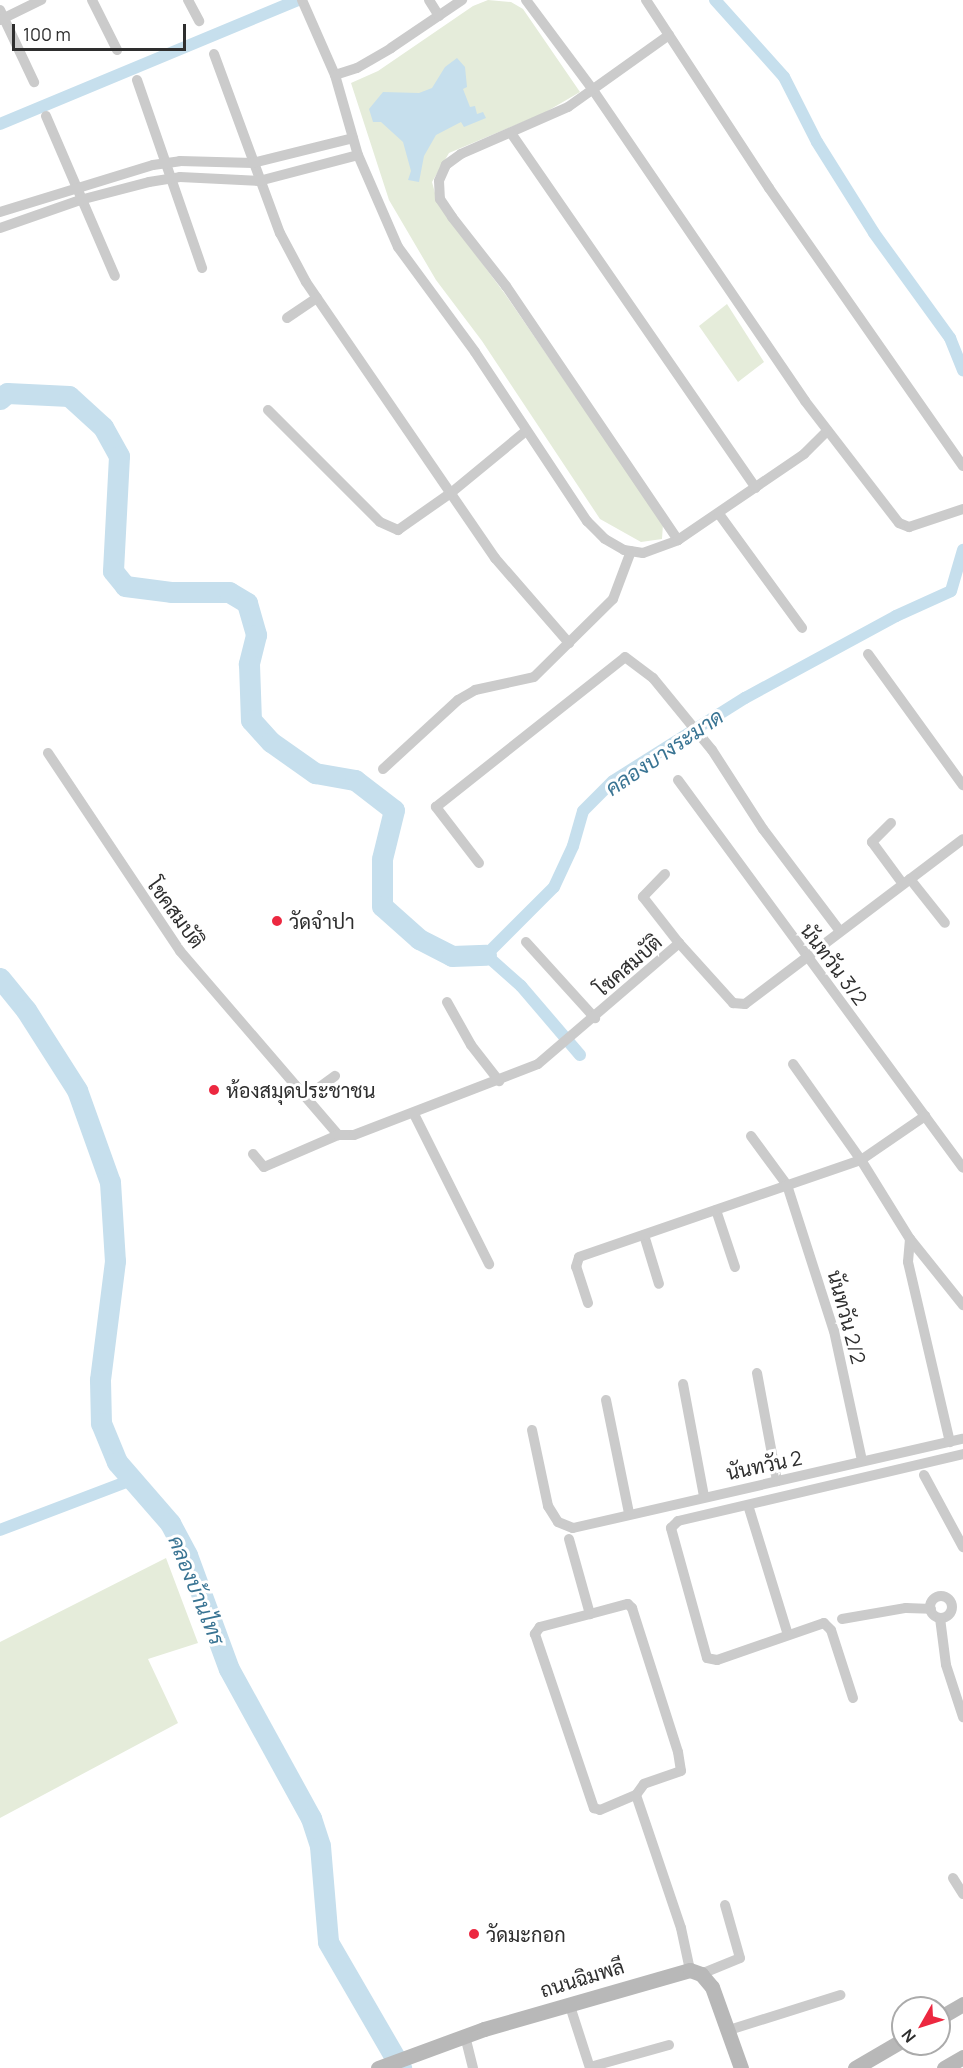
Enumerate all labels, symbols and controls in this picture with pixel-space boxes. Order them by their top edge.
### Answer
scale bar [15,12,189,50]
text: 100 m [23,22,71,46]
water label: คลองบางระมาด [600,703,728,801]
street label: โชคสมบัติ [143,873,209,953]
place label: วัดจำปา [289,909,355,933]
marker: วัดจำปา [270,914,284,928]
street label: นันทวัน 3/2 [796,919,872,1009]
street label: โชคสมบัติ [590,929,666,1001]
place label: ห้องสมุดประชาชน [226,1078,375,1102]
marker: ห้องสมุดประชาชน [207,1083,221,1097]
street label: นันทวัน 2/2 [823,1267,871,1367]
street label: นันทวัน 2 [724,1445,804,1485]
water label: คลองบ้านไทร [164,1532,230,1648]
place label: วัดมะกอก [486,1922,566,1946]
marker: วัดมะกอก [467,1927,481,1941]
street label: ถนนฉิมพลี [537,1954,627,2002]
north arrow [891,1996,951,2056]
text: N [896,2025,921,2047]

